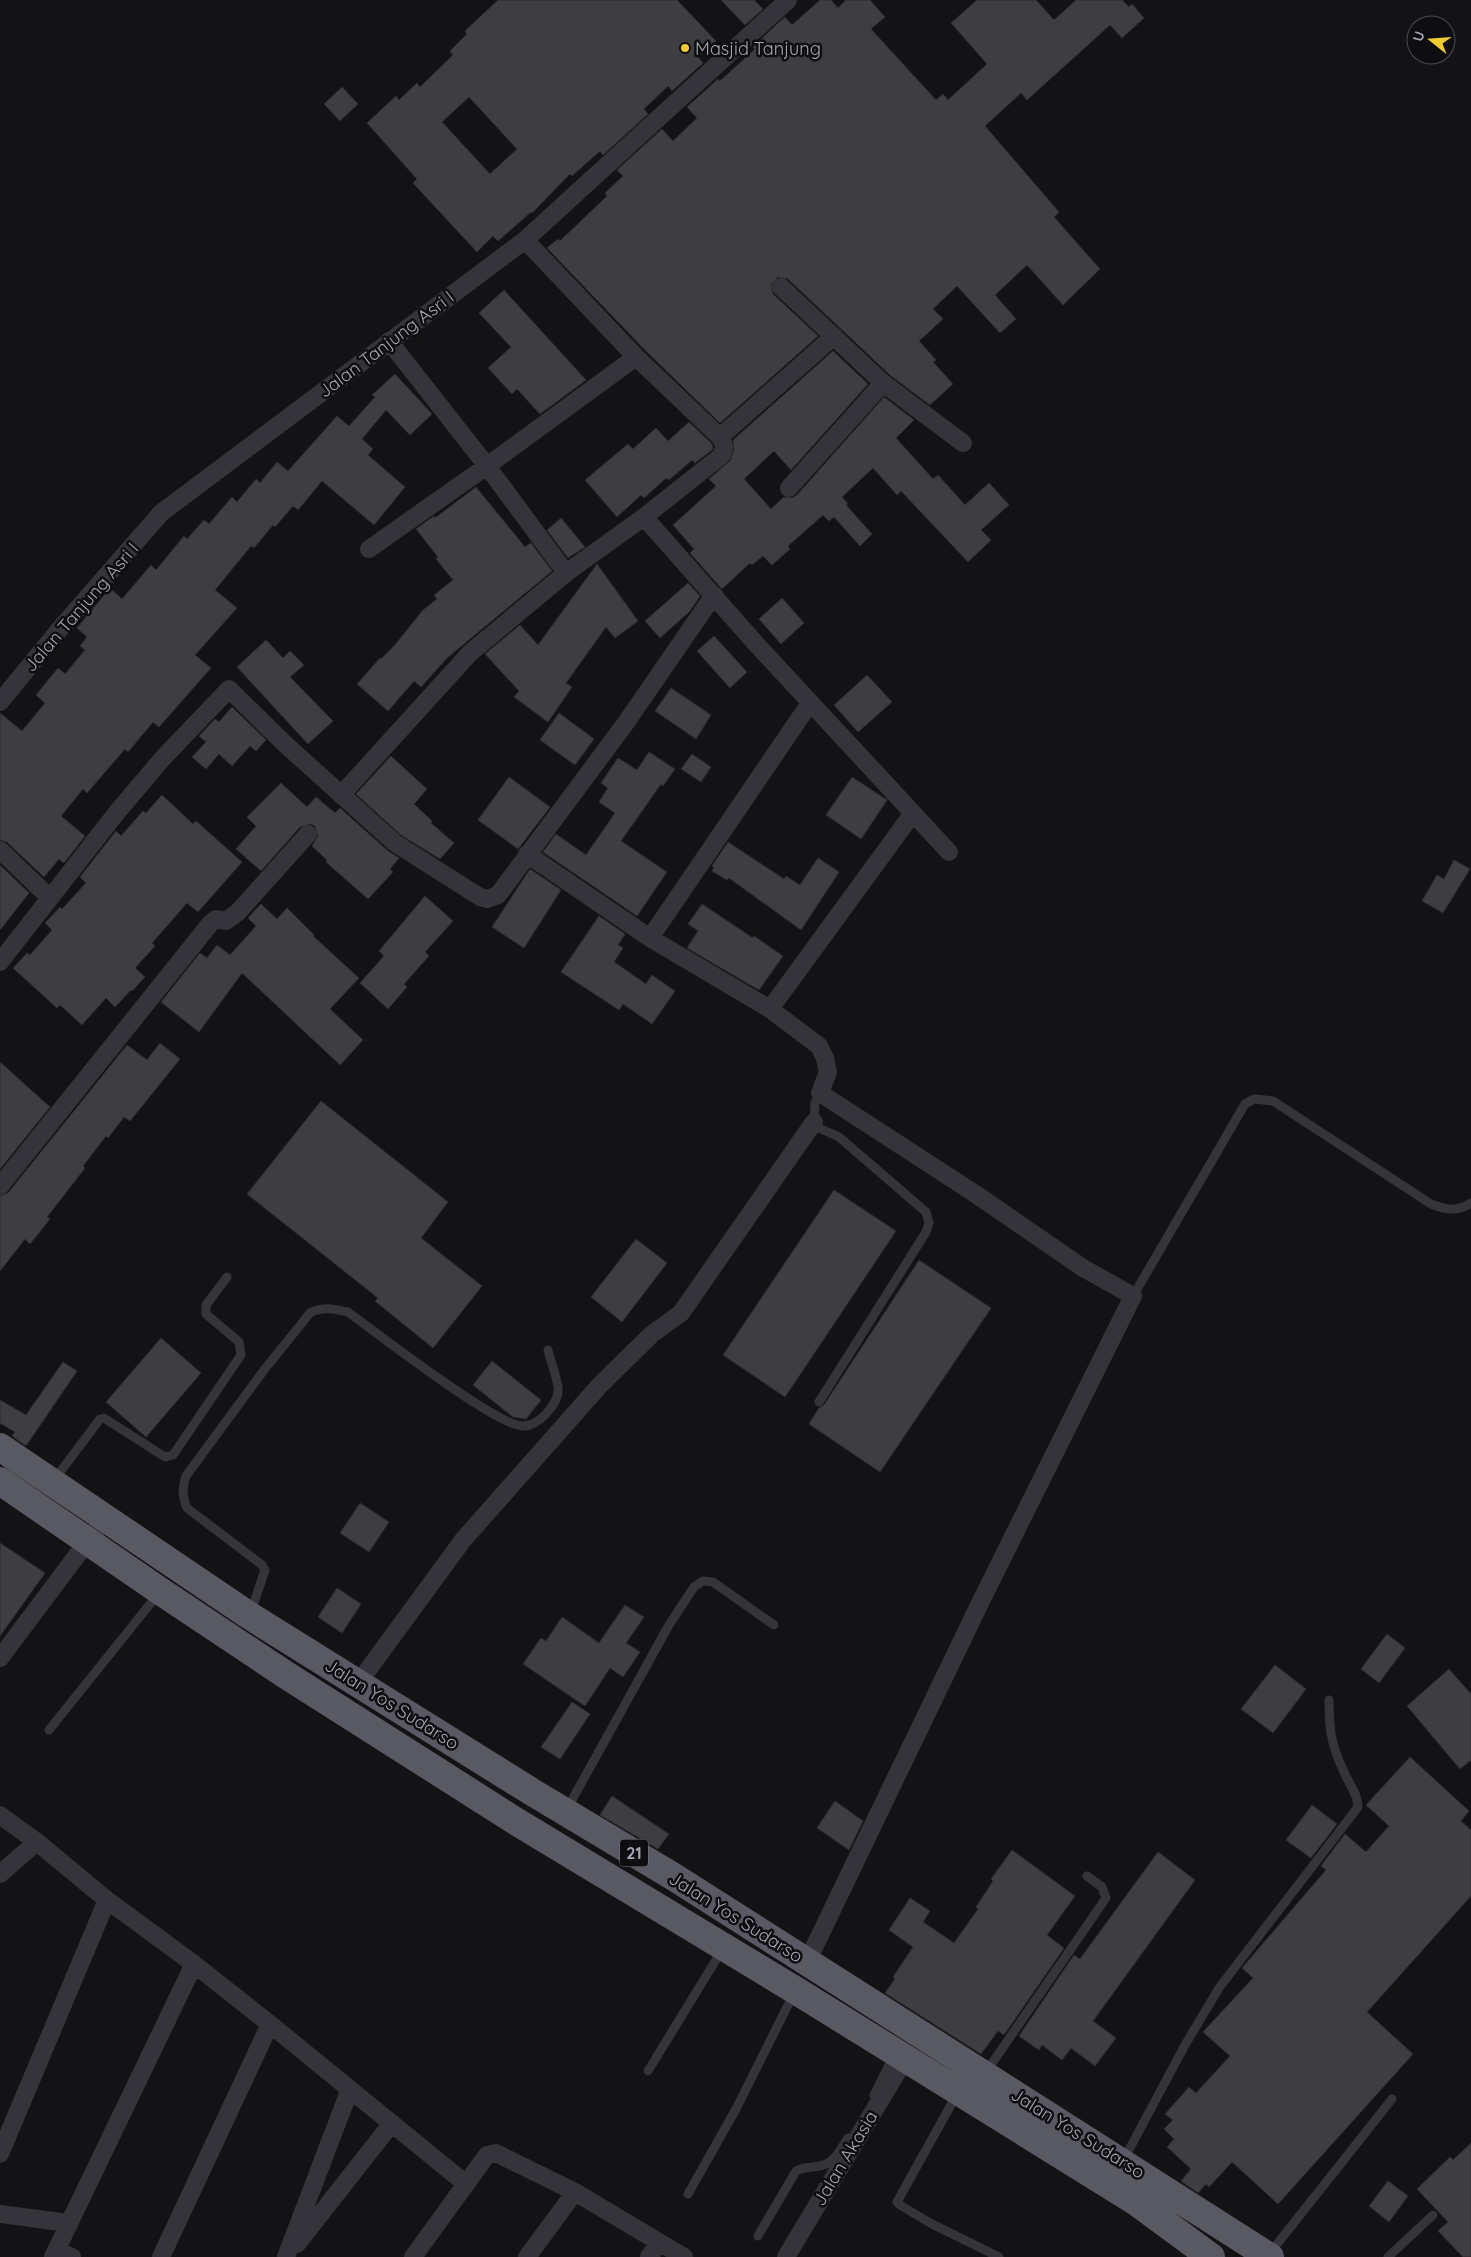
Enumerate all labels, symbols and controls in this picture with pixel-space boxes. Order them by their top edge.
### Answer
north arrow [1406,15,1456,65]
text: U [1409,29,1429,44]
place label: Masjid Tanjung [695,37,821,60]
marker: Masjid Tanjung [679,42,691,54]
street label: Jalan Tanjung Asri I [314,285,458,403]
street label: Jalan Tanjung Asri I [19,538,143,676]
street label: Jalan Yos Sudarso [321,1654,463,1754]
road number: 21 [620,1840,648,1866]
street label: Jalan Yos Sudarso [665,1867,807,1967]
street label: Jalan Yos Sudarso [1007,2083,1149,2183]
street label: Jalan Akasia [808,2106,882,2210]

